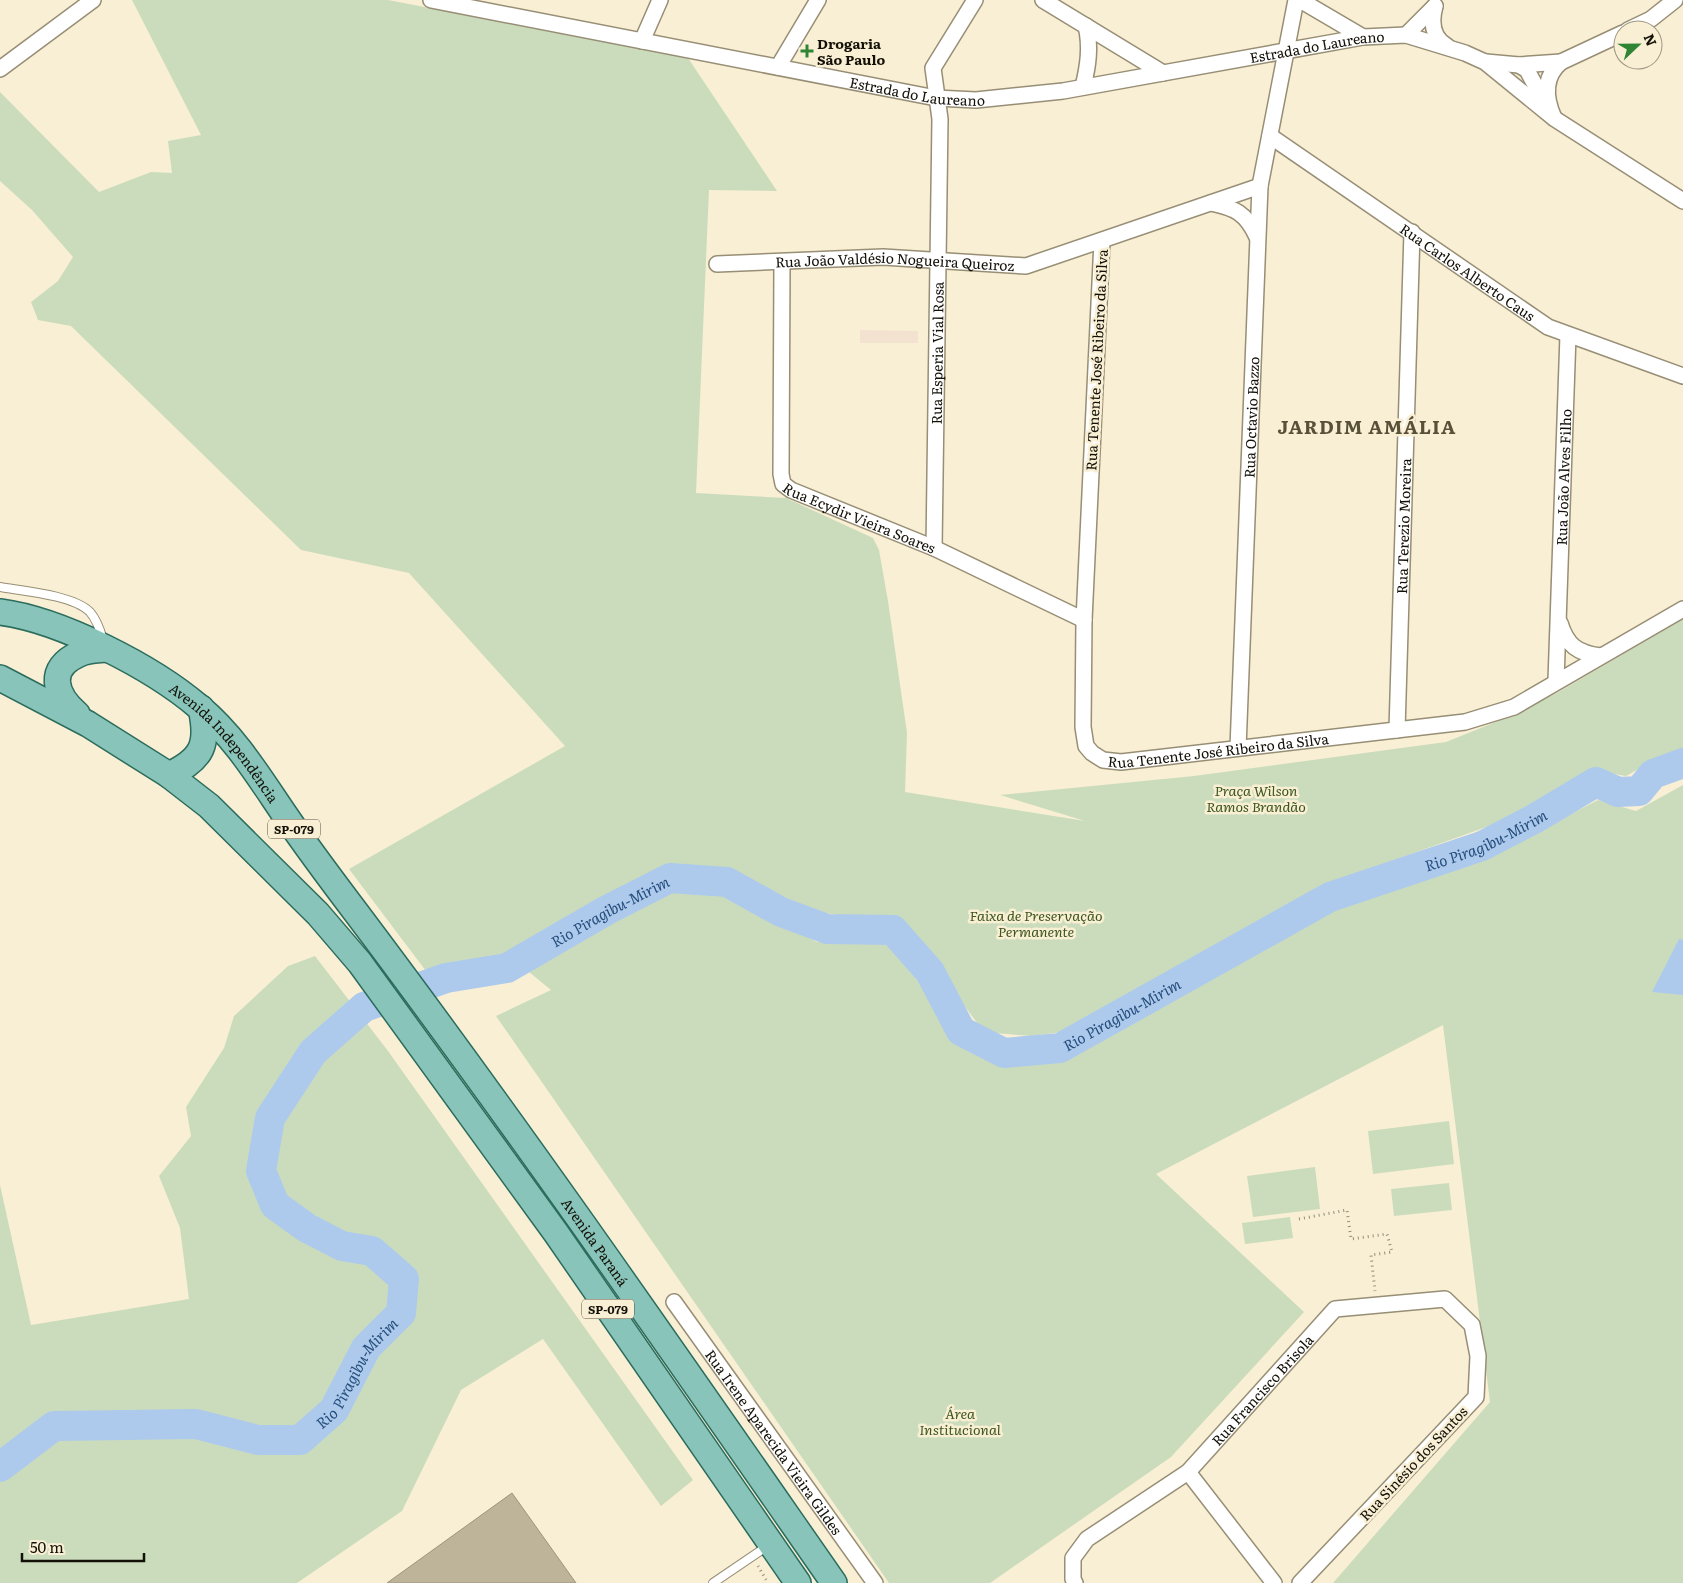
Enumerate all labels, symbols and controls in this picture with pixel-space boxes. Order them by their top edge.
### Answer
north arrow [1613,20,1663,70]
street label: Estrada do Laureano [1248,26,1385,67]
text: N [1640,31,1663,49]
place label: Drogaria São Paulo [817,33,885,69]
marker: Drogaria São Paulo [801,45,813,57]
street label: Estrada do Laureano [848,71,986,110]
street label: Rua Carlos Alberto Caus [1396,218,1539,325]
street label: Rua João Valdésio Nogueira Queiroz [775,247,1015,275]
street label: Rua Tenente José Ribeiro da Silva [1080,248,1112,471]
street label: Rua Esperia Vial Rosa [926,281,948,425]
street label: Rua Octavio Bazzo [1239,356,1263,478]
street label: Rua João Alves Filho [1551,408,1575,546]
district label: JARDIM AMÁLIA [1278,412,1456,440]
street label: Rua Terezio Moreira [1391,457,1415,594]
street label: Rua Ecydir Vieira Soares [779,477,939,558]
street label: Avenida Independência [166,678,284,807]
street label: Rua Tenente José Ribeiro da Silva [1107,728,1330,772]
park label: Praça Wilson Ramos Brandão [1206,780,1306,816]
water label: Rio Piragibu-Mirim [1421,803,1551,876]
road number: SP-079 [268,820,320,839]
water label: Rio Piragibu-Mirim [546,869,673,952]
park label: Faixa de Preservação Permanente [969,905,1103,941]
water label: Rio Piragibu-Mirim [1058,972,1184,1056]
street label: Avenida Paraná [557,1194,634,1290]
road number: SP-079 [582,1300,634,1318]
water label: Rio Piragibu-Mirim [310,1312,402,1433]
street label: Rua Francisco Brisola [1207,1329,1318,1450]
street label: Rua Irene Aparecida Vieira Gildes [701,1345,847,1538]
street label: Rua Sinésio dos Santos [1355,1401,1471,1525]
park label: Área Institucional [919,1403,1001,1439]
scale bar [22,1530,145,1562]
text: 50 m [30,1535,64,1558]

